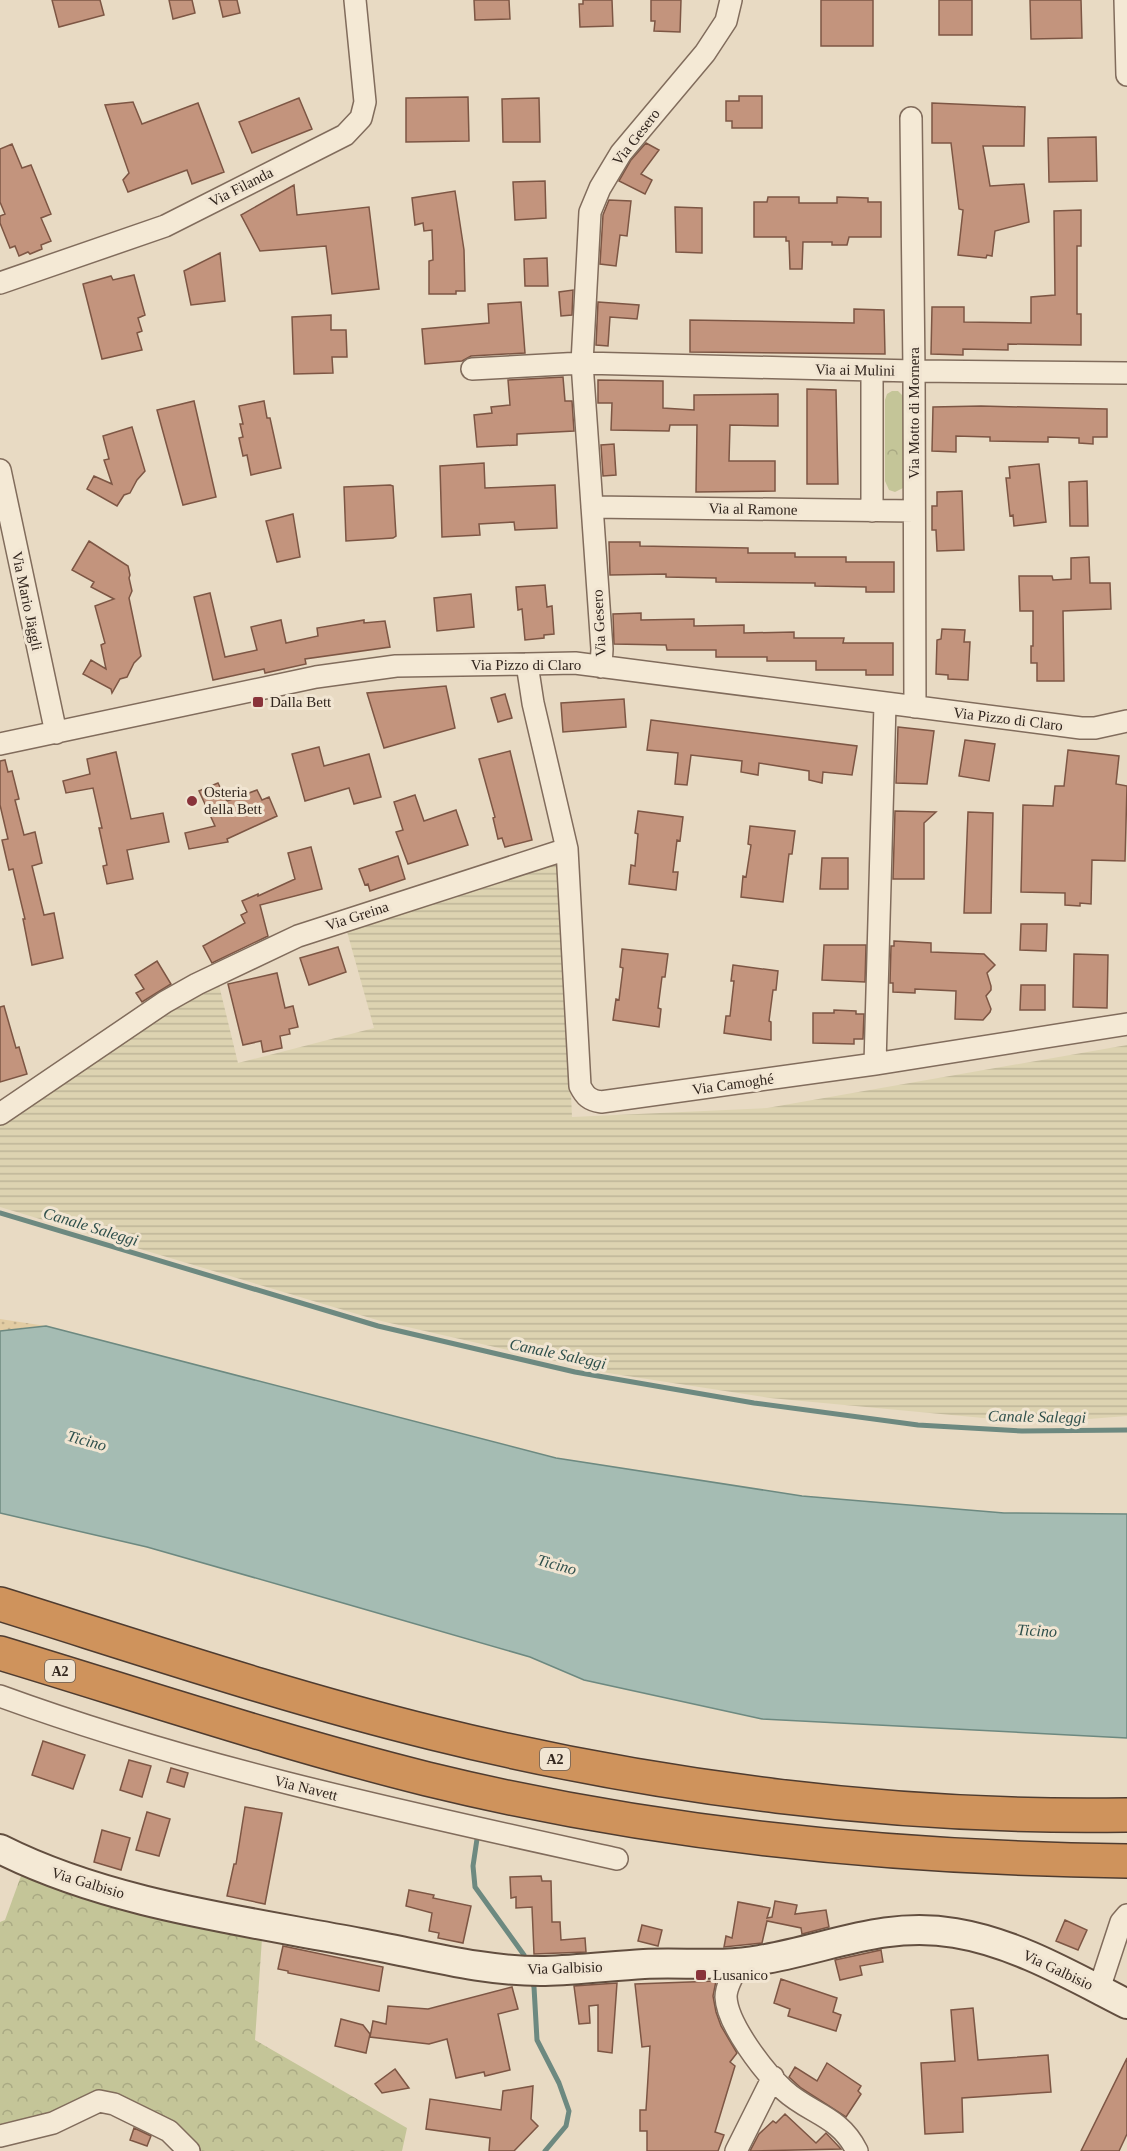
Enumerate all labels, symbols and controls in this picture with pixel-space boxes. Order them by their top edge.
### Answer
street label: Via Gesero [609,106,663,168]
street label: Via Filanda [206,164,276,210]
street label: Via Motto di Mornera [906,347,922,479]
street label: Via ai Mulini [815,361,895,379]
street label: Via al Ramone [708,500,798,518]
street label: Via Mario Jäggli [9,550,45,652]
street label: Via Gesero [589,589,609,657]
street label: Via Pizzo di Claro [471,657,581,673]
place label: Dalla Bett [270,694,332,710]
marker: Dalla Bett [251,695,265,709]
street label: Via Pizzo di Claro [952,704,1064,734]
place label: Osteria della Bett [204,784,263,817]
marker: Osteria della Bett [185,794,199,808]
street label: Via Greina [323,898,391,934]
street label: Via Camoghé [691,1070,775,1098]
water label: Canale Saleggi [41,1204,140,1250]
water label: Canale Saleggi [508,1335,608,1373]
water label: Canale Saleggi [988,1407,1086,1427]
water label: Ticino [65,1427,108,1454]
water label: Ticino [535,1551,578,1578]
water label: Ticino [1017,1621,1057,1640]
road number: A2 [45,1660,75,1682]
road number: A2 [540,1748,570,1770]
street label: Via Navett [273,1772,340,1804]
street label: Via Galbisio [50,1864,126,1902]
street label: Via Galbisio [1020,1947,1096,1993]
street label: Via Galbisio [527,1959,603,1977]
place label: Lusanico [713,1967,768,1983]
marker: Lusanico [694,1968,708,1982]

